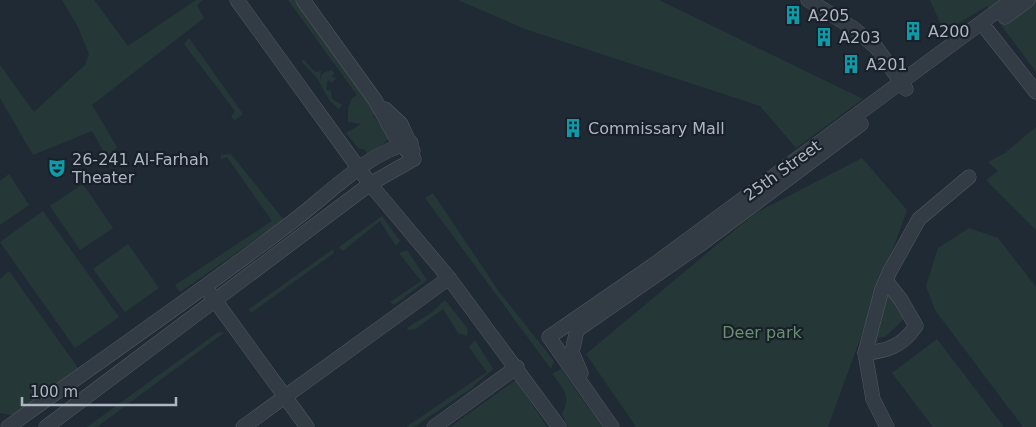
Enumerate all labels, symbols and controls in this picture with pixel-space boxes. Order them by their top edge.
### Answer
building icon: A205 [782,4,804,26]
place label: A205 [808,6,849,25]
building icon: A200 [902,20,924,42]
place label: A200 [928,22,969,41]
building icon: A203 [813,26,835,48]
place label: A203 [839,28,880,47]
building icon: A201 [840,53,862,75]
place label: A201 [866,55,907,74]
building icon: Commissary Mall [562,117,584,139]
place label: Commissary Mall [588,119,725,138]
street label: 25th Street [740,136,824,205]
place label: 26-241 Al-Farhah Theater [71,150,209,187]
theatre icon: 26-241 Al-Farhah Theater [46,157,68,179]
park label: Deer park [722,323,802,342]
scale bar [22,374,176,406]
text: 100 m [30,383,78,401]

